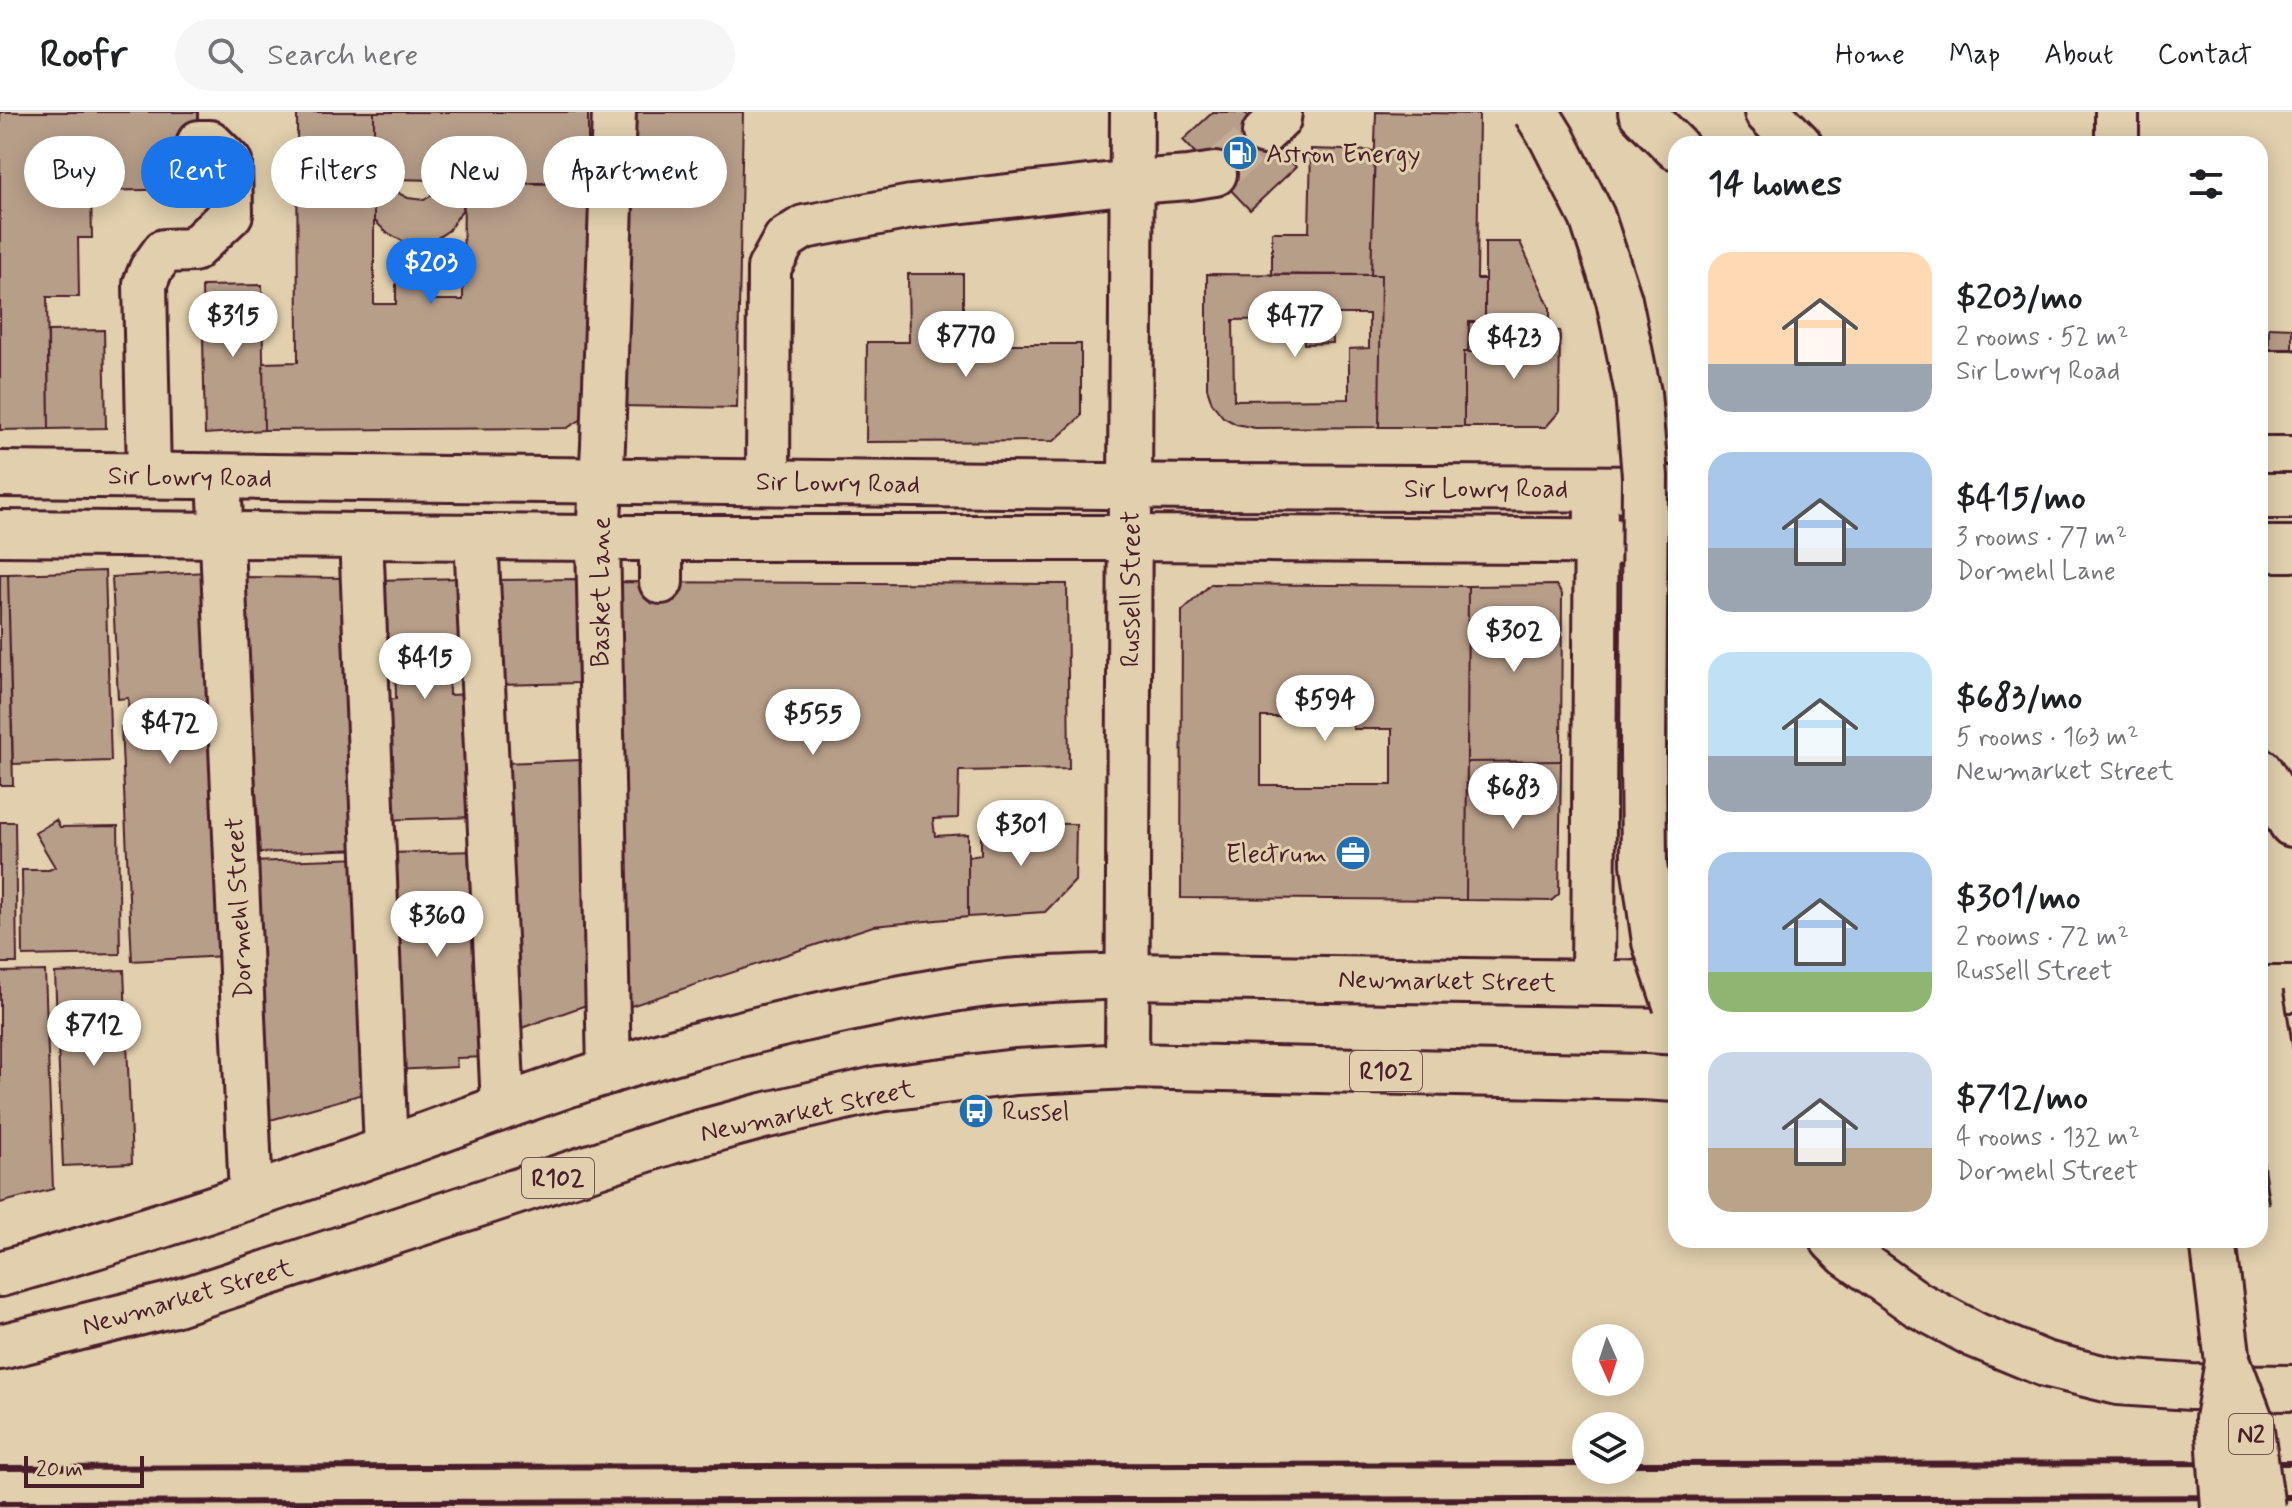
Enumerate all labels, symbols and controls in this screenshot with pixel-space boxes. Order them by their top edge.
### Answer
search box [175,19,735,91]
text: Roofr [40,31,127,80]
icon: search [203,33,247,77]
text: Search here [267,36,418,75]
text: Home [1835,37,1905,74]
text: Map [1949,37,2000,74]
text: About [2044,37,2113,74]
text: Contact [2157,37,2252,74]
fuel station icon: Astron Energy [1221,134,1259,172]
chip: Buy [24,136,125,208]
chip: Rent [141,136,255,208]
chip: Filters [271,136,405,208]
chip: New [421,136,527,208]
chip: Apartment [543,136,727,208]
place label: Astron Energy [1266,138,1421,172]
text: 14 homes [1708,162,1842,207]
icon: filters [2184,162,2228,206]
pin: $203 [384,238,478,306]
text: $203 [404,247,458,281]
text: $203/mo [1956,276,2082,321]
icon: home [1772,284,1868,380]
pin: $315 [186,291,280,359]
pin: $477 [1248,291,1342,359]
text: $315 [207,300,259,334]
text: $477 [1266,300,1324,334]
pin: $770 [919,311,1013,379]
pin: $423 [1467,313,1561,381]
text: $770 [936,320,996,354]
text: 2 rooms · 52 m² [1956,321,2128,355]
text: $423 [1487,322,1541,356]
text: Sir Lowry Road [1956,355,2120,389]
street label: Sir Lowry Road [108,460,272,496]
street label: Sir Lowry Road [756,466,920,502]
street label: Sir Lowry Road [1404,473,1568,507]
text: $415/mo [1956,476,2086,521]
icon: home [1772,484,1868,580]
street label: Russell Street [1115,511,1149,667]
street label: Basket Lane [585,517,619,667]
text: 3 rooms · 77 m² [1956,521,2127,555]
text: Dormehl Lane [1956,555,2116,589]
pin: $302 [1467,606,1561,674]
text: $302 [1485,615,1543,649]
pin: $415 [378,633,472,701]
text: $415 [397,642,453,676]
pin: $594 [1278,675,1372,743]
text: $683/mo [1956,676,2082,721]
text: $594 [1294,684,1356,718]
icon: home [1772,684,1868,780]
pin: $555 [766,689,860,757]
pin: $472 [123,698,217,766]
text: $555 [783,698,843,732]
text: $472 [140,707,200,741]
text: 5 rooms · 163 m² [1956,721,2139,755]
text: Newmarket Street [1956,755,2174,789]
pin: $683 [1466,763,1560,831]
text: $683 [1486,772,1540,806]
pin: $301 [974,800,1068,868]
text: $301 [995,809,1047,843]
street label: Dormehl Street [218,816,262,1000]
office icon: Electrum [1334,834,1372,872]
place label: Electrum [1226,838,1327,872]
text: $301/mo [1956,876,2080,921]
icon: home [1772,884,1868,980]
pin: $360 [390,891,484,959]
text: $360 [408,900,466,934]
text: 2 rooms · 72 m² [1956,921,2129,955]
text: Russell Street [1956,955,2113,989]
street label: Newmarket Street [1338,963,1556,1001]
pin: $712 [47,1000,141,1068]
text: $712 [65,1009,123,1043]
road number: R102 [1350,1051,1422,1091]
street label: Newmarket Street [697,1073,917,1151]
text: $712/mo [1956,1076,2088,1121]
icon: home [1772,1084,1868,1180]
bus stop icon: Russel [957,1092,995,1130]
place label: Russel [1002,1096,1069,1130]
text: 4 rooms · 132 m² [1956,1121,2140,1155]
text: Dormehl Street [1956,1155,2138,1189]
road number: R102 [522,1158,594,1198]
street label: Newmarket Street [78,1252,297,1344]
north arrow [1572,1324,1644,1396]
map controls [1572,1324,1644,1484]
button: layers [1572,1412,1644,1484]
road number: N2 [2229,1414,2273,1454]
scale bar [24,1452,144,1488]
text: 20 m [36,1456,83,1484]

